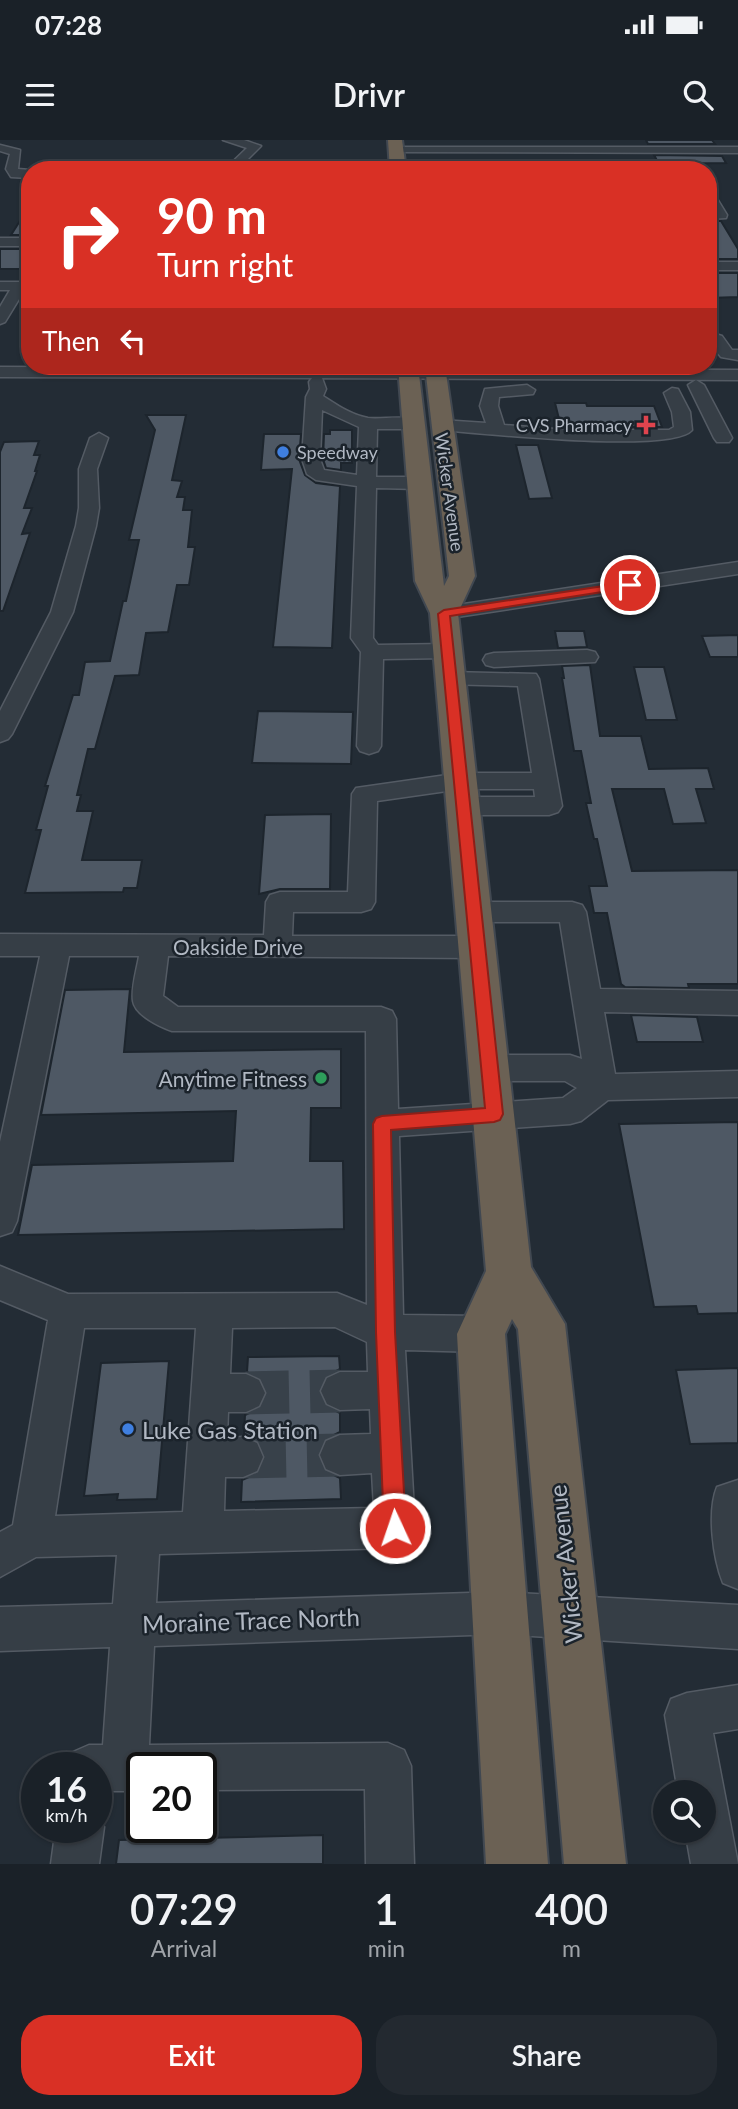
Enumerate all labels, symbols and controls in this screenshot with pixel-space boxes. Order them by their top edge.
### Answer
text: 07:28 [35,9,102,41]
text: Drivr [333,75,405,114]
icon: menu [21,76,59,114]
icon: search [679,76,717,114]
text: 90 m [157,186,267,244]
icon: right [42,189,133,280]
text: Turn right [157,245,293,284]
icon: left [114,322,152,360]
text: Then [42,325,100,357]
place label: CVS Pharmacy [516,414,633,436]
marker: CVS Pharmacy [638,417,654,433]
street label: Wicker Avenue [431,431,469,553]
place label: Speedway [297,441,379,463]
marker: Speedway [275,444,291,460]
pin [600,555,660,615]
icon: arrive [611,566,649,604]
street label: Oakside Drive [173,934,303,959]
place label: Anytime Fitness [158,1066,307,1091]
marker: Anytime Fitness [313,1070,329,1086]
place label: Luke Gas Station [142,1415,318,1444]
marker: Luke Gas Station [120,1421,136,1437]
street label: Wicker Avenue [542,1483,588,1645]
position arrow [358,1491,432,1565]
street label: Moraine Trace North [142,1602,360,1638]
speed limit sign: 20 [126,1752,217,1843]
text: 16 [46,1767,87,1809]
map controls [653,1780,716,1843]
button: search [653,1780,716,1843]
text: km/h [45,1804,88,1826]
text: 07:29 [130,1884,238,1934]
text: 1 [374,1884,399,1934]
text: 400 [535,1884,608,1934]
text: Arrival [151,1934,217,1962]
text: min [368,1934,405,1962]
text: m [562,1934,581,1962]
button: Exit [21,2015,362,2095]
button: Share [376,2015,717,2095]

